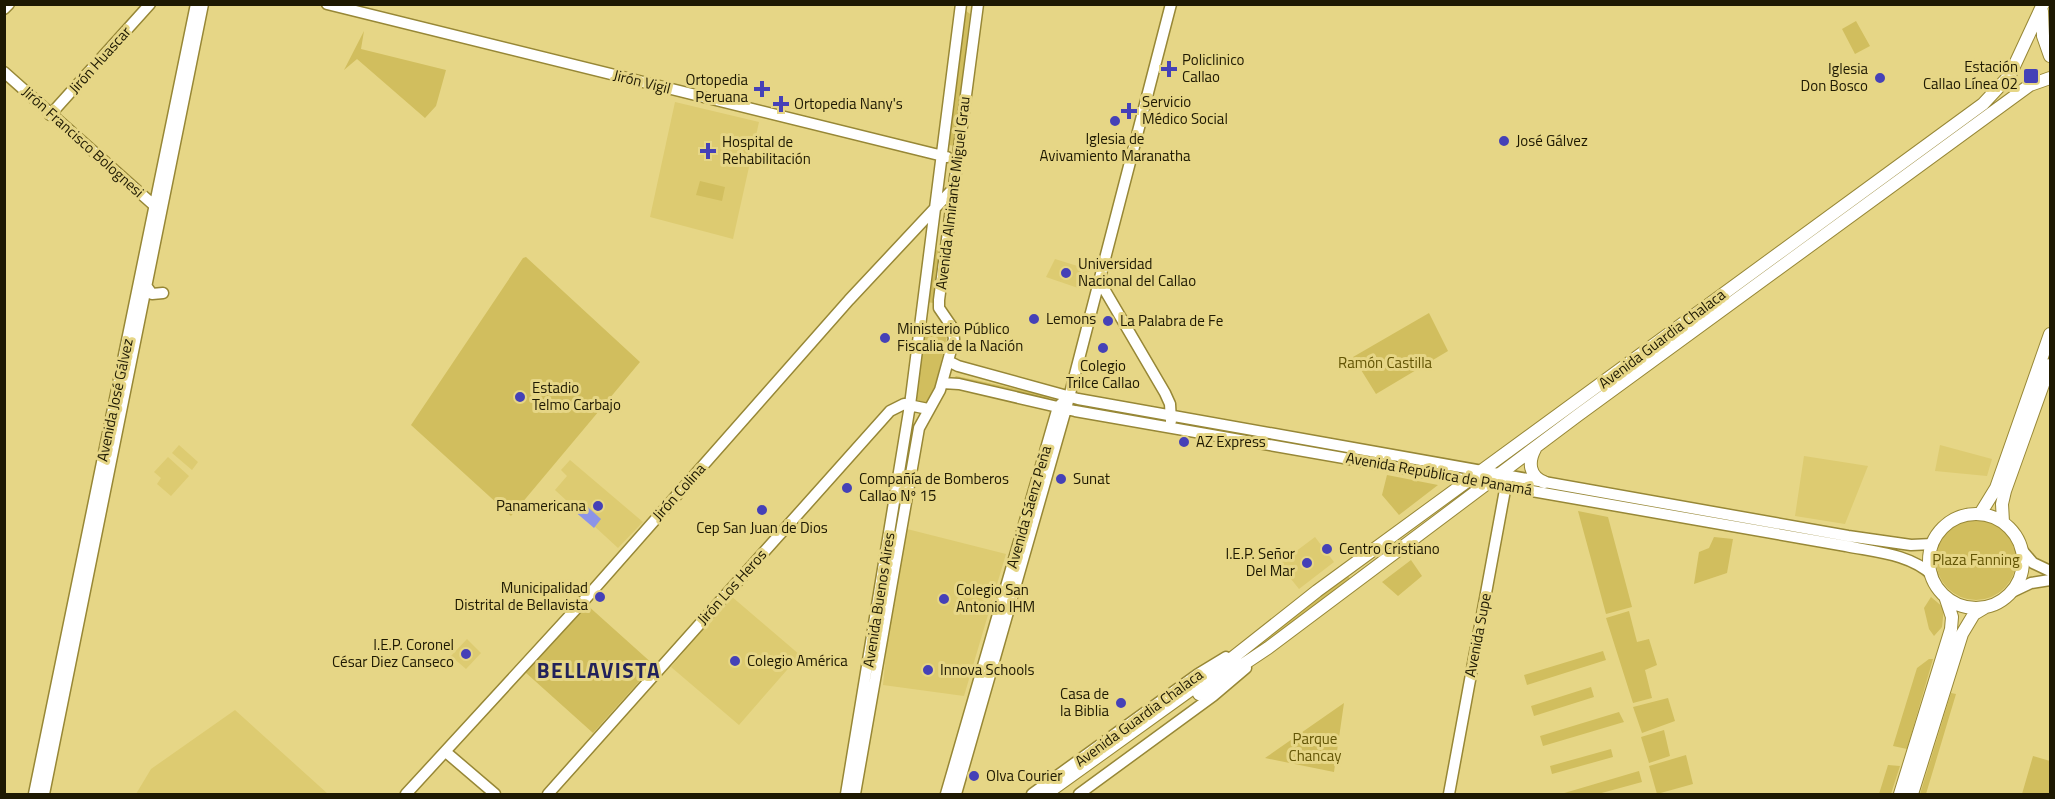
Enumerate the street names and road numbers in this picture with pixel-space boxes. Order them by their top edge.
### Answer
street label: Jirón Huascar [63,21,136,98]
street label: Jirón Vigil [611,63,673,100]
street label: Jirón Francisco Bolognesi [17,81,149,203]
street label: Avenida Almirante Miguel Grau [929,95,976,291]
street label: Avenida Guardia Chalaca [1593,283,1730,394]
street label: Avenida José Gálvez [90,336,139,463]
street label: Avenida Sáenz Peña [1000,442,1057,571]
street label: Avenida República de Panamá [1344,446,1534,501]
street label: Jirón Colina [647,458,711,525]
street label: Avenida Buenos Aires [856,531,901,669]
street label: Jirón Los Heros [691,544,772,630]
street label: Avenida Supe [1458,591,1497,679]
street label: Avenida Guardia Chalaca [1070,663,1208,772]

